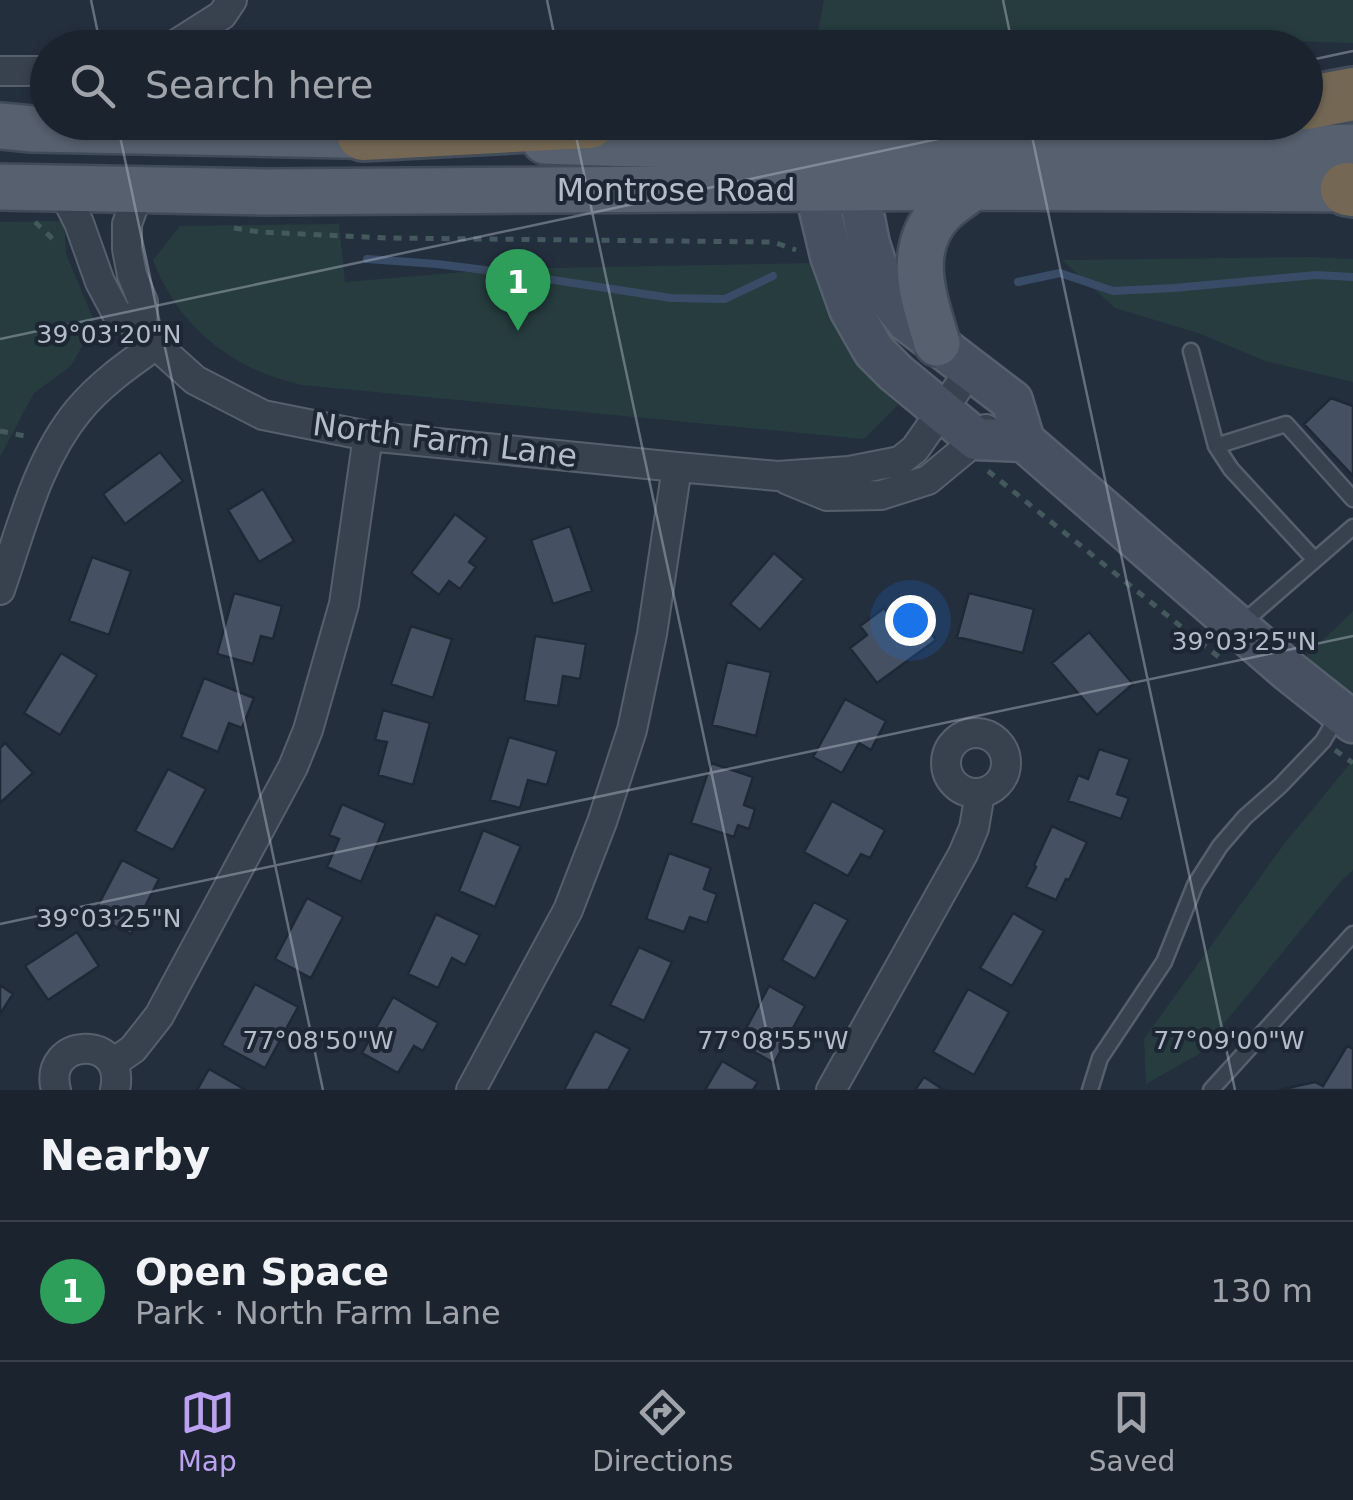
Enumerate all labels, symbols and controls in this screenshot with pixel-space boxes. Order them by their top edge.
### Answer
search box [30,30,1323,140]
icon: search [65,58,120,113]
text: Search here [145,63,373,107]
street label: Montrose Road [557,171,795,209]
pin: 1 [486,248,550,331]
text: 39°03'20"N [36,320,182,349]
street label: North Farm Lane [311,405,579,475]
your location [885,595,936,646]
text: 39°03'25"N [1171,627,1317,656]
text: 39°03'25"N [36,904,182,933]
text: 77°08'50"W [242,1026,394,1055]
text: 77°08'55"W [697,1026,849,1055]
text: 77°09'00"W [1153,1026,1305,1055]
text: Nearby [40,1131,210,1180]
text: Open Space [135,1250,389,1294]
text: 1 [61,1272,84,1310]
text: 130 m [1211,1272,1313,1310]
text: Park · North Farm Lane [135,1294,501,1332]
tab: Map [178,1385,237,1478]
tab: Directions [592,1385,733,1478]
tab: Saved [1089,1385,1175,1478]

